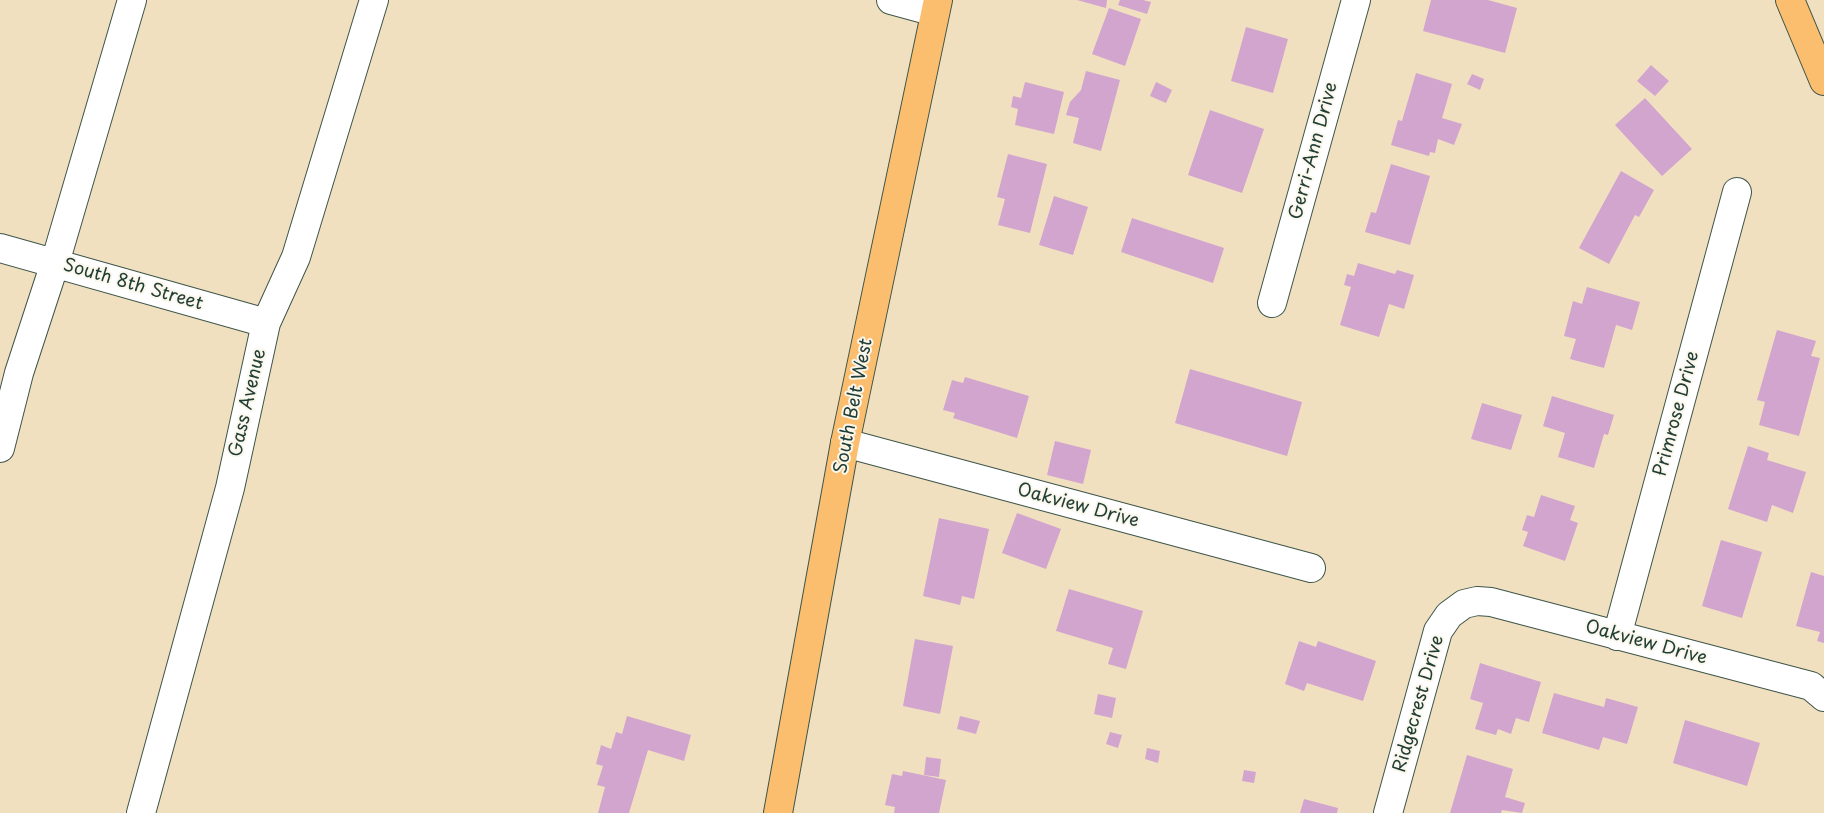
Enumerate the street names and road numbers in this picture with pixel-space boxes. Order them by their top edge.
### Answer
street label: Gerri-Ann Drive [1285,80,1343,222]
street label: South 8th Street [61,255,205,315]
street label: South Belt West [830,337,878,475]
street label: Gass Avenue [225,347,271,459]
street label: Primrose Drive [1650,349,1704,479]
street label: Oakview Drive [1015,479,1141,533]
street label: Oakview Drive [1583,616,1709,670]
street label: Ridgecrest Drive [1389,633,1449,775]

